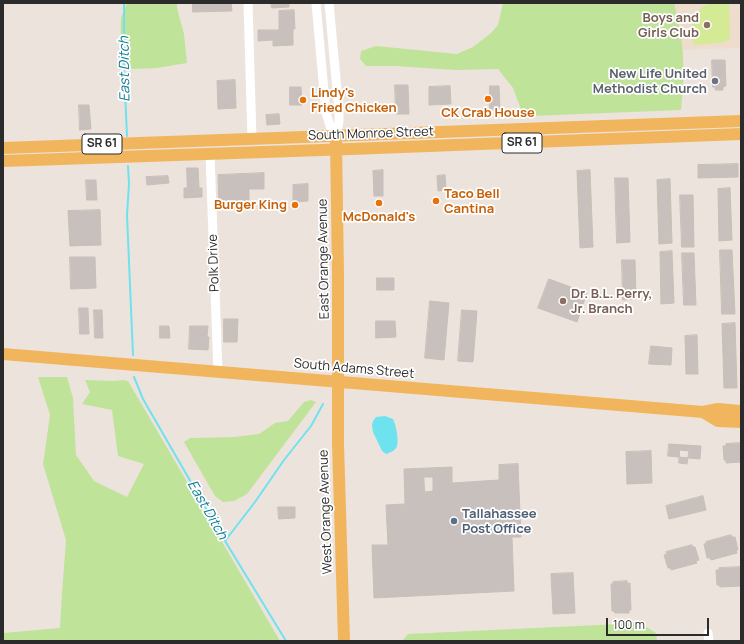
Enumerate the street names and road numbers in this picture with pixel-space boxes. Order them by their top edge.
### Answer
street label: South Monroe Street [308,124,434,144]
road number: SR 61 [502,133,542,153]
road number: SR 61 [82,134,122,154]
street label: East Orange Avenue [315,199,333,319]
street label: Polk Drive [205,234,223,292]
street label: South Adams Street [293,356,415,382]
street label: West Orange Avenue [316,449,336,575]

